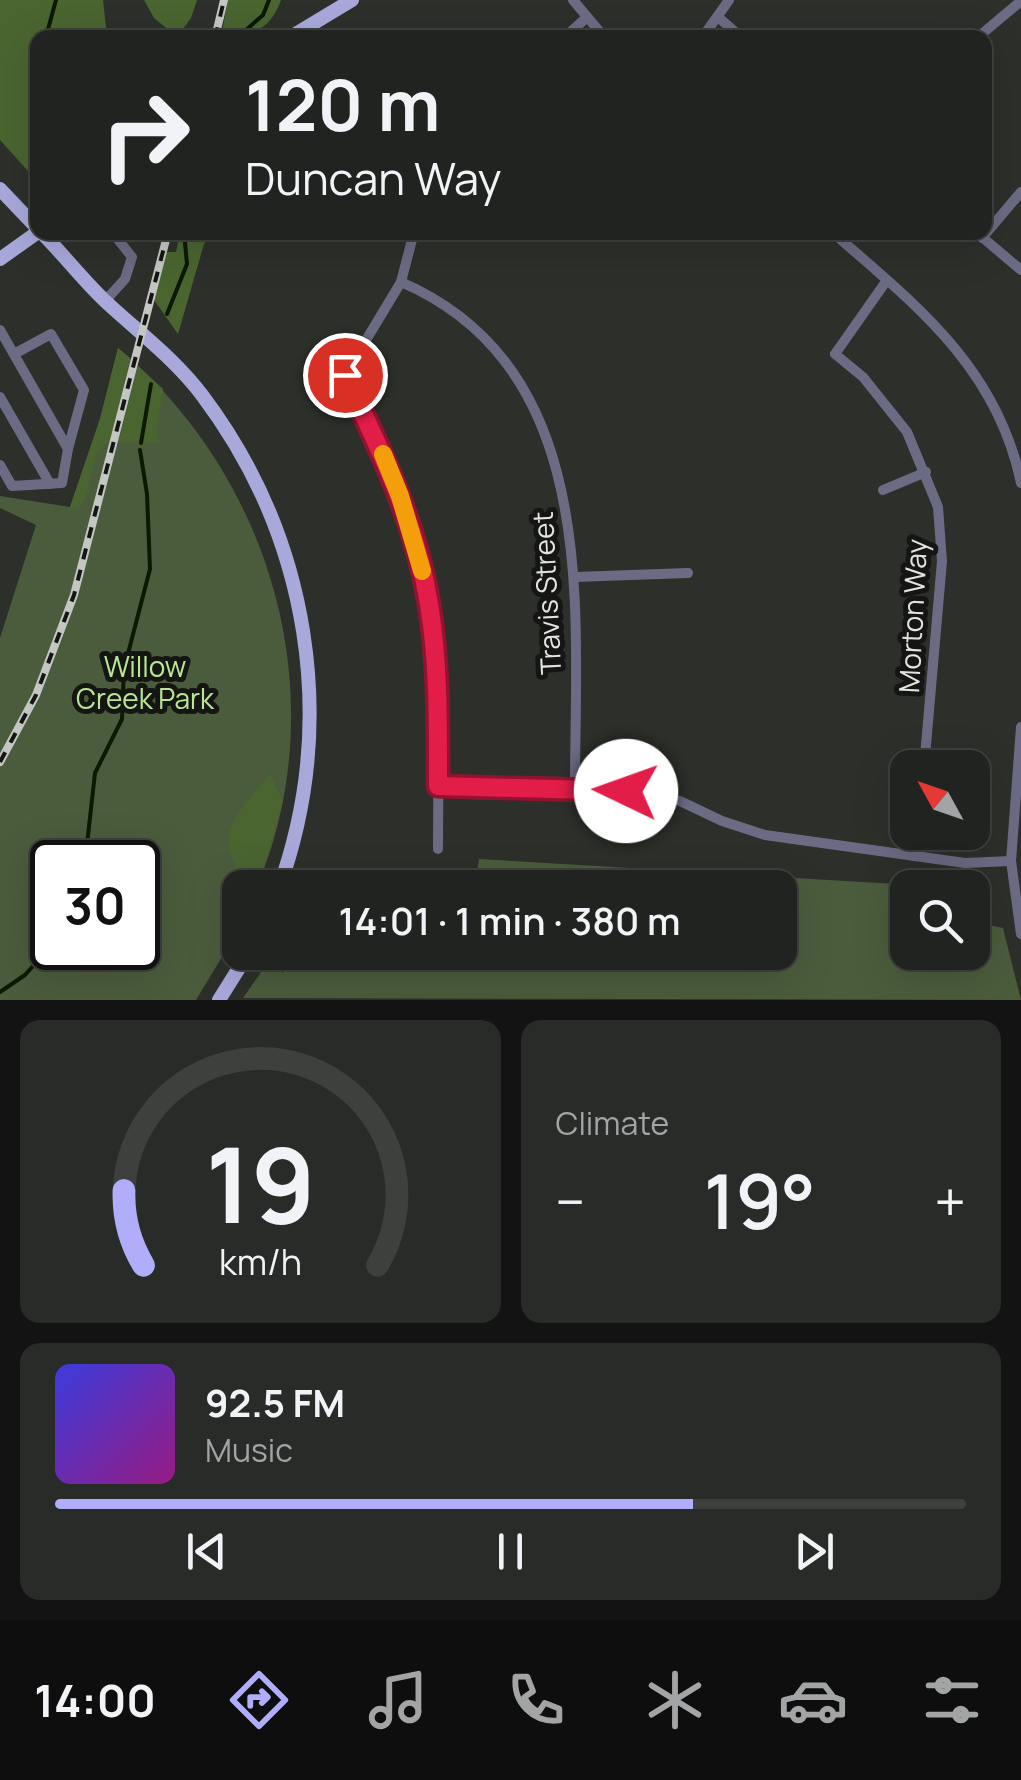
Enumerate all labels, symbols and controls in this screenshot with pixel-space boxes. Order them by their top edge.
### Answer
text: 120 m [245,56,440,152]
icon: right [80,70,210,200]
text: Duncan Way [245,147,501,209]
pin [303,333,388,418]
icon: arrive [318,348,373,403]
street label: Travis Street [523,511,569,676]
street label: Morton Way [889,538,935,694]
park label: Willow Creek Park [76,647,215,717]
position arrow [574,739,678,843]
north arrow [890,750,990,850]
map controls [890,750,990,970]
speed limit sign: 30 [30,840,160,970]
button: search [890,870,990,970]
text: 14:01 · 1 min · 380 m [338,894,681,946]
text: Climate [556,1101,669,1145]
text: 19 [205,1112,315,1254]
text: 19° [704,1149,816,1252]
text: − [556,1163,585,1239]
text: + [934,1163,966,1239]
text: km/h [219,1237,302,1286]
text: 92.5 FM [205,1376,345,1428]
text: Music [205,1428,293,1472]
icon: previous [179,1524,234,1579]
icon: pause [483,1524,538,1579]
icon: next [787,1524,842,1579]
icon: directions [224,1665,294,1735]
icon: music [363,1665,433,1735]
icon: phone [501,1665,571,1735]
icon: climate [640,1665,710,1735]
icon: car [778,1665,848,1735]
icon: filters [917,1665,987,1735]
text: 14:00 [34,1669,156,1731]

